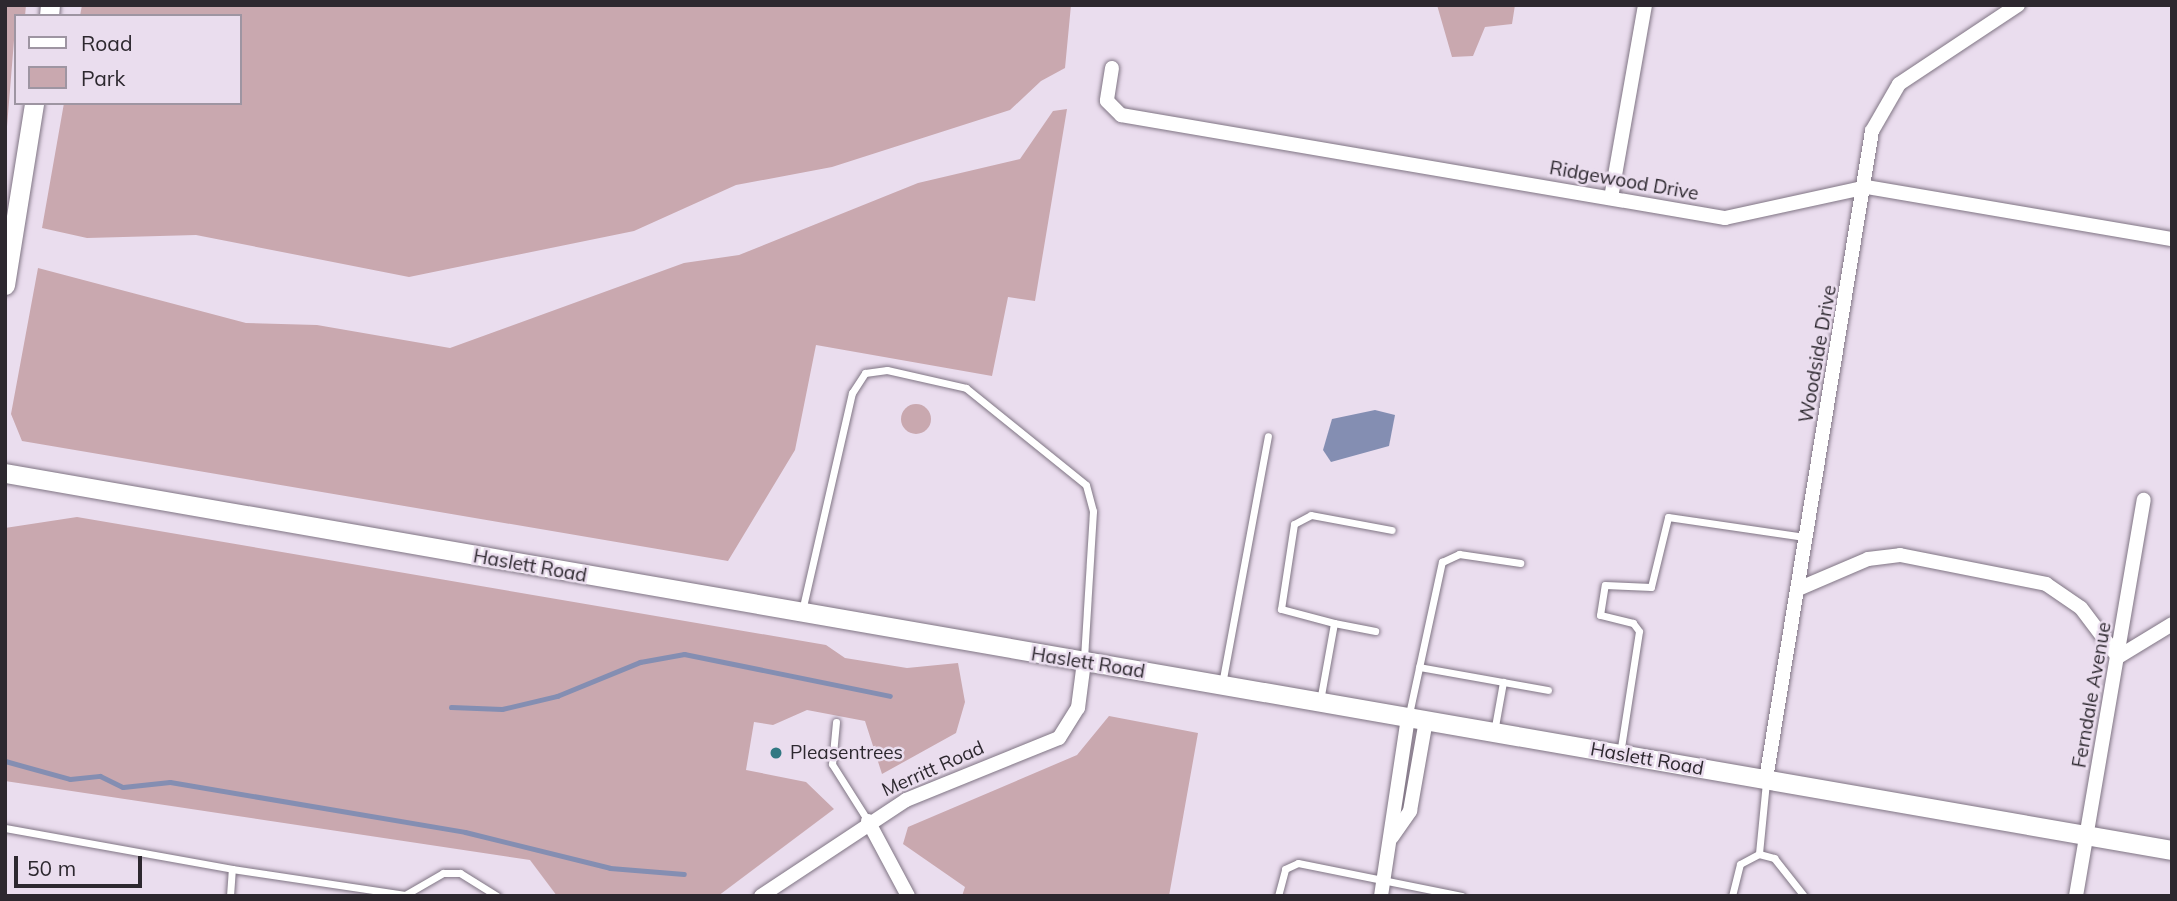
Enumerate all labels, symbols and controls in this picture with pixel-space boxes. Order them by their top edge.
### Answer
legend [14,14,242,105]
text: Road [81,30,132,56]
text: Park [81,65,125,91]
street label: Ridgewood Drive [1548,157,1700,205]
street label: Woodside Drive [1795,283,1841,425]
street label: Haslett Road [471,545,589,587]
street label: Ferndale Avenue [2068,620,2116,770]
street label: Haslett Road [1030,643,1146,683]
street label: Merritt Road [878,736,988,802]
street label: Haslett Road [1588,738,1706,780]
place label: Pleasentrees [790,742,903,764]
marker: Pleasentrees [768,745,784,761]
scale bar [18,842,145,886]
text: 50 m [27,855,76,881]

